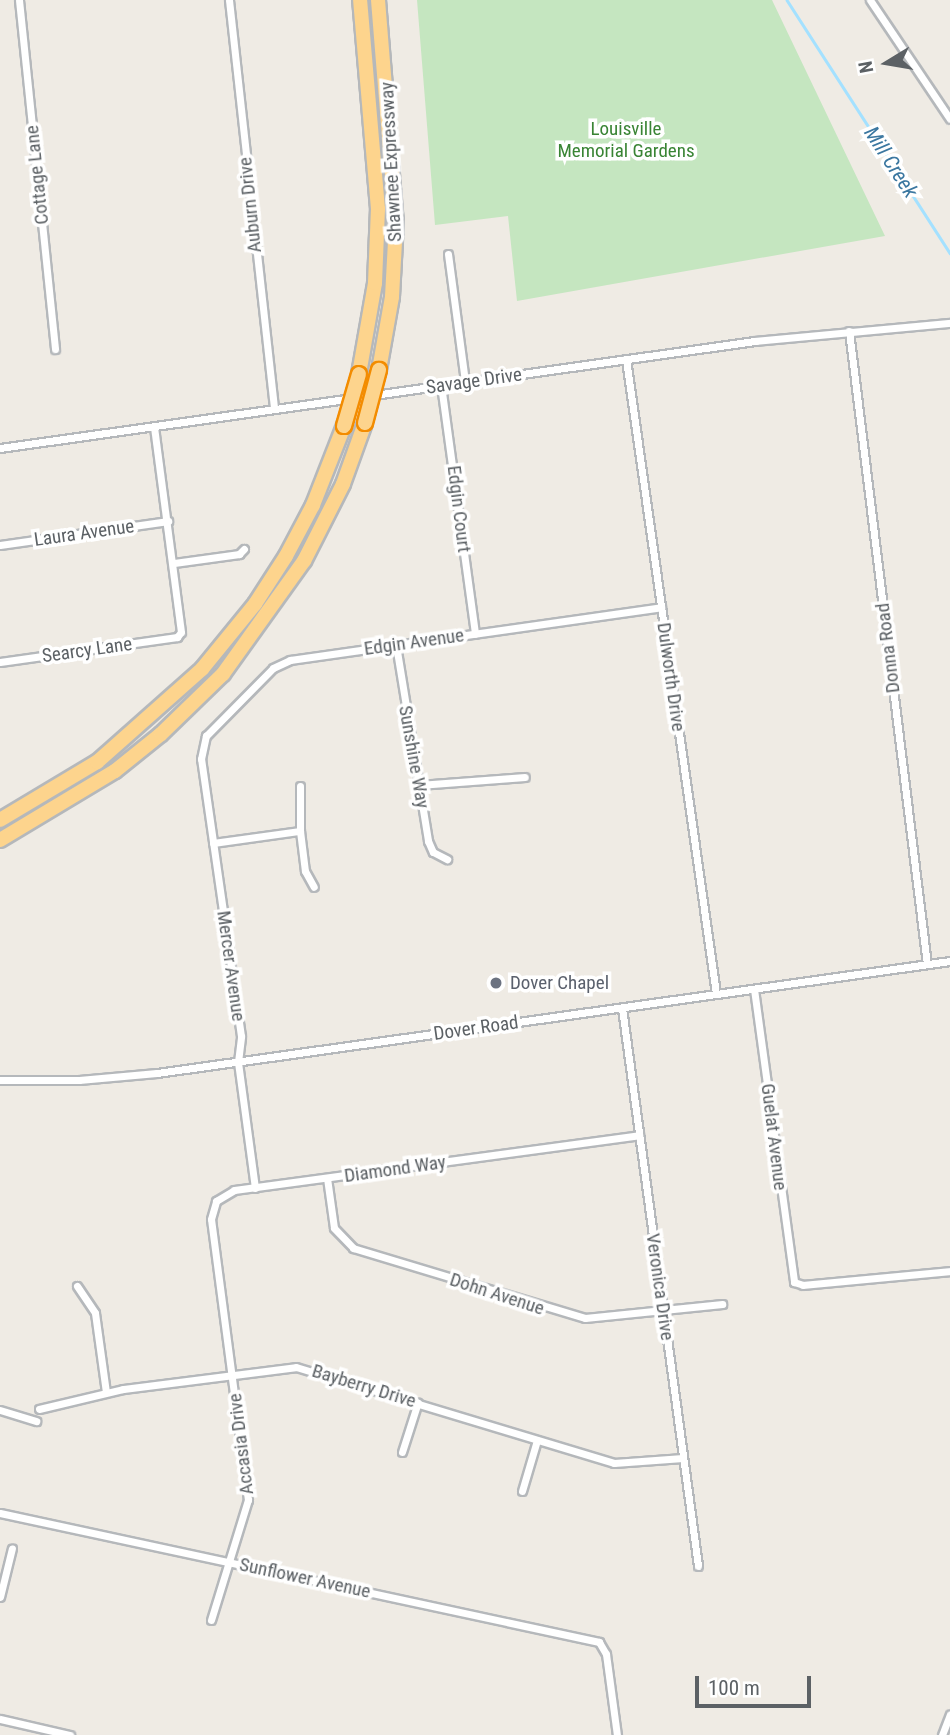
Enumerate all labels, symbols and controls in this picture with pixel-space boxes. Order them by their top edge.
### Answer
north arrow [852,28,922,98]
text: N [853,59,878,75]
street label: Shawnee Expressway [375,81,407,243]
park label: Louisville Memorial Gardens [557,118,695,162]
water label: Mill Creek [859,122,923,202]
street label: Cottage Lane [20,124,54,226]
street label: Auburn Drive [234,156,266,254]
street label: Savage Drive [425,363,523,399]
street label: Edgin Court [442,464,476,554]
street label: Laura Avenue [32,515,136,551]
street label: Donna Road [871,602,905,694]
street label: Dulworth Drive [652,621,690,733]
street label: Edgin Avenue [363,624,465,660]
street label: Searcy Lane [40,632,134,668]
street label: Sunshine Way [394,704,434,810]
street label: Mercer Avenue [212,909,250,1023]
place label: Dover Chapel [510,972,609,994]
marker: Dover Chapel [488,975,504,991]
street label: Dover Road [432,1011,520,1045]
street label: Guelat Avenue [756,1082,792,1192]
street label: Diamond Way [343,1151,447,1187]
street label: Veronica Drive [641,1232,679,1342]
street label: Dohn Avenue [447,1268,547,1320]
street label: Bayberry Drive [309,1359,419,1413]
street label: Accasia Drive [223,1392,259,1496]
street label: Sunflower Avenue [237,1553,373,1603]
scale bar [698,1662,814,1706]
text: 100 m [708,1676,760,1700]

